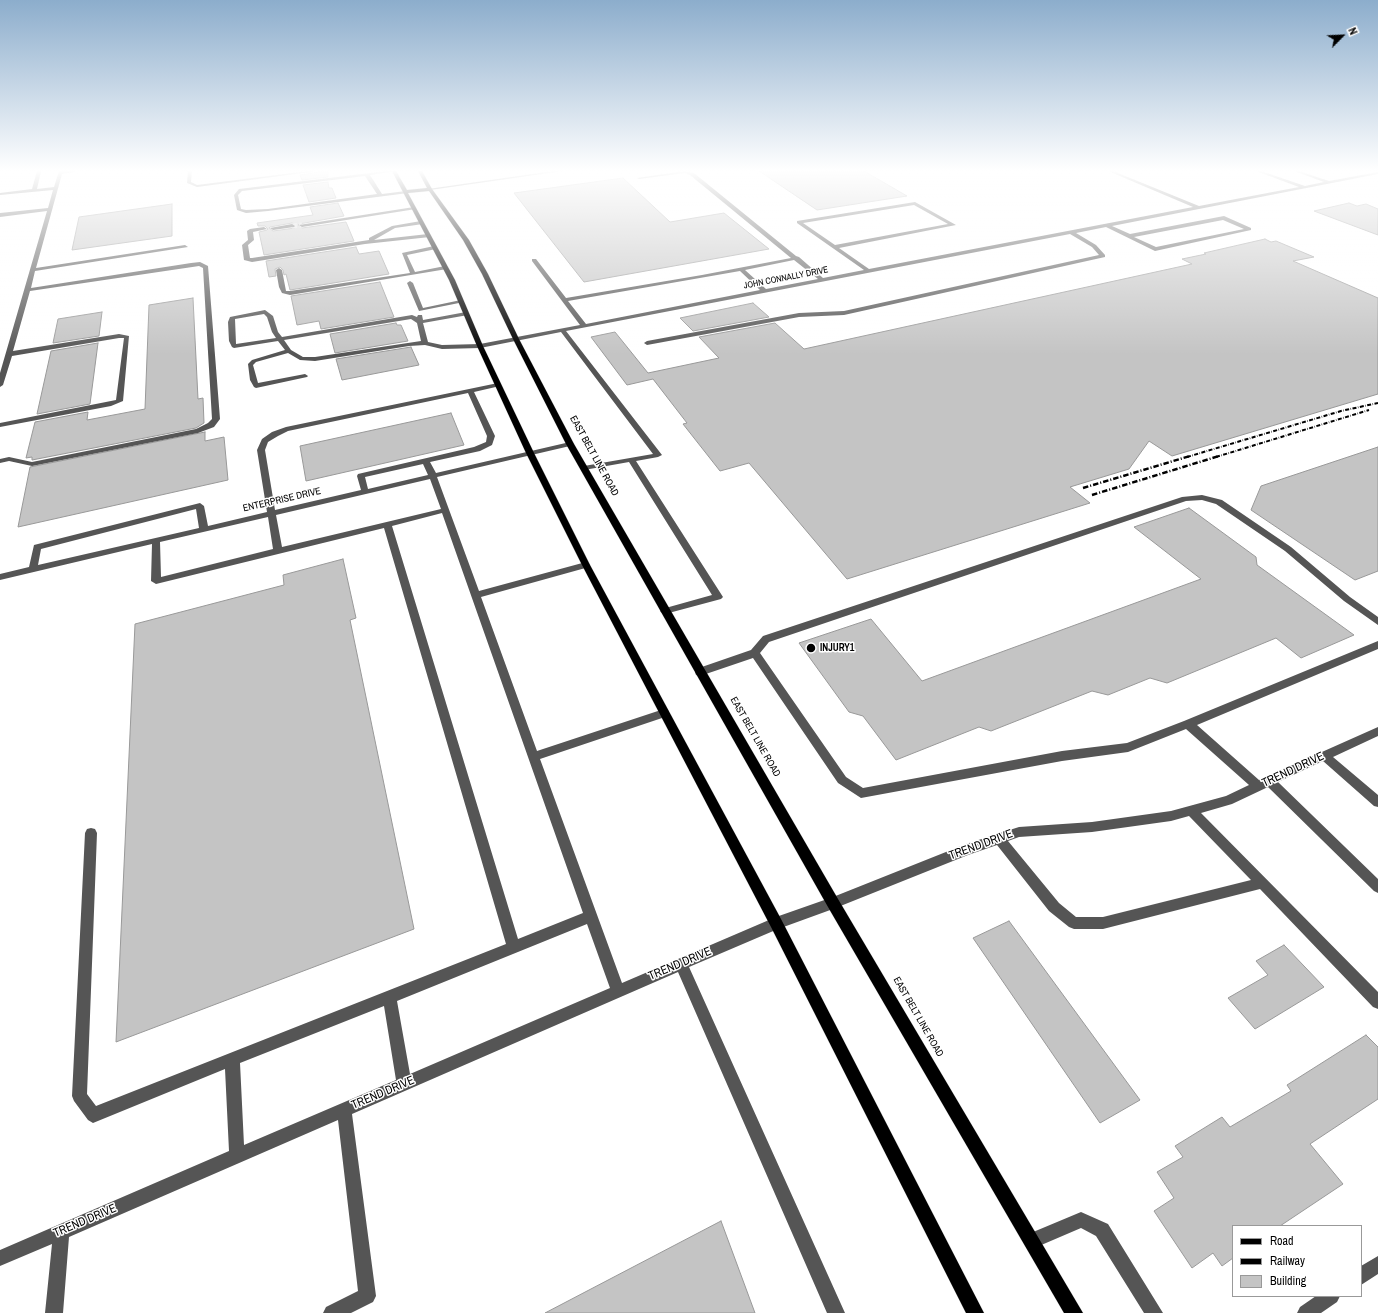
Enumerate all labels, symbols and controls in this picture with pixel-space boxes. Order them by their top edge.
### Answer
north arrow [1322,16,1362,56]
text: N [1345,25,1361,37]
street label: JOHN CONNALLY DRIVE [743,264,829,292]
street label: EAST BELT LINE ROAD [567,414,621,498]
street label: ENTERPRISE DRIVE [242,485,322,515]
marker: INJURY1 [805,642,817,654]
place label: INJURY1 [820,642,854,654]
street label: EAST BELT LINE ROAD [727,695,783,779]
street label: TREND DRIVE [1260,749,1326,791]
street label: TREND DRIVE [947,827,1015,863]
street label: TREND DRIVE [646,944,714,984]
street label: EAST BELT LINE ROAD [890,975,946,1059]
street label: TREND DRIVE [349,1073,417,1113]
street label: TREND DRIVE [51,1201,119,1241]
legend [1232,1225,1362,1297]
text: Road [1270,1233,1294,1249]
text: Railway [1270,1253,1305,1269]
text: Building [1270,1273,1306,1289]

